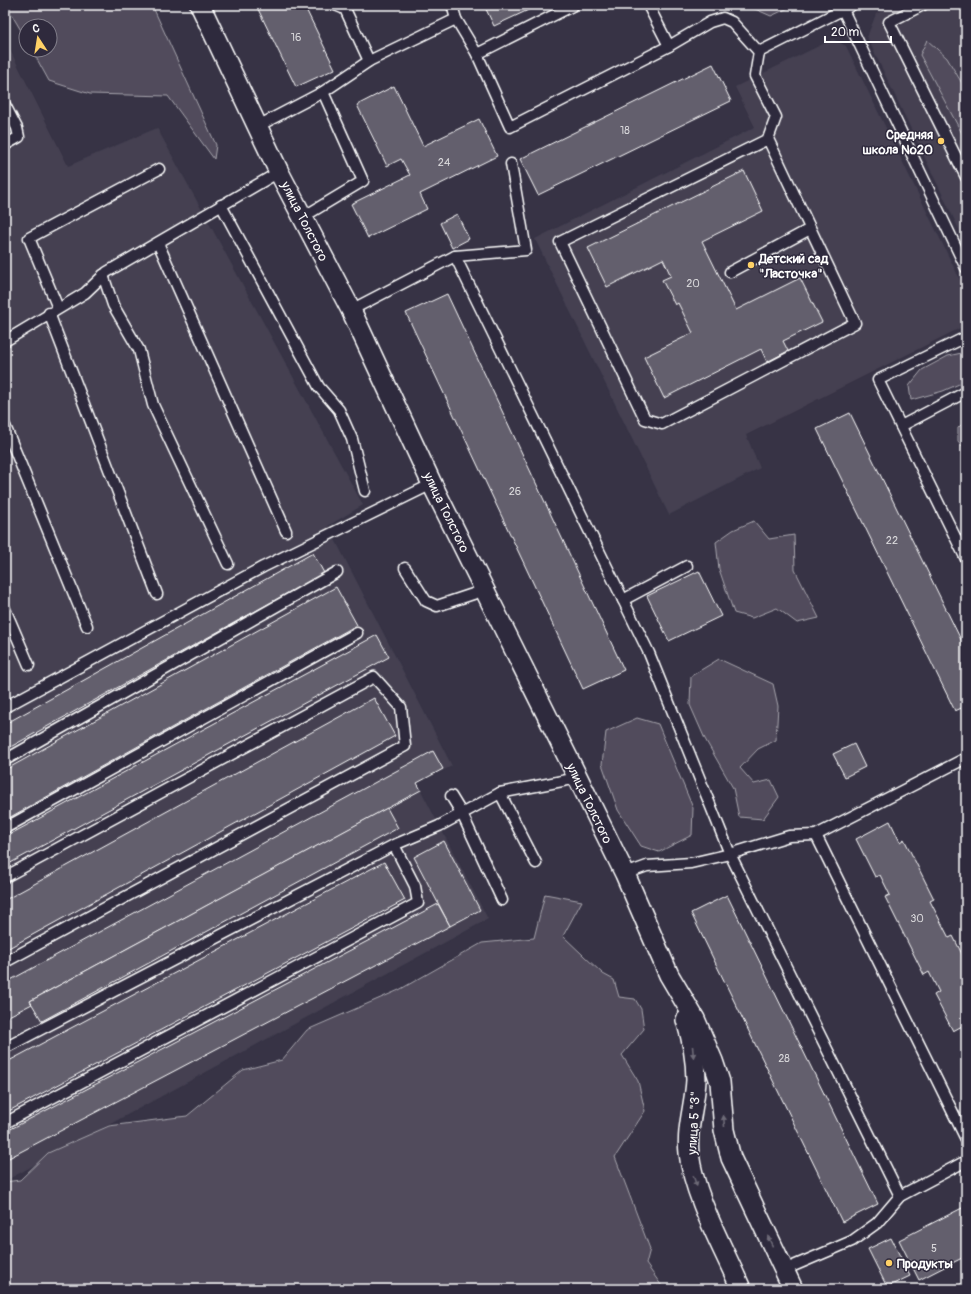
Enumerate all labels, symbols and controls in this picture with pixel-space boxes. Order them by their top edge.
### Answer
north arrow [18,18,58,58]
scale bar [825,18,891,44]
text: С [31,22,41,36]
text: 20 m [831,25,860,40]
house number: 16 [291,31,301,44]
house number: 18 [620,124,630,137]
place label: Средняя школа №20 [862,127,933,158]
marker: Средняя школа №20 [936,136,946,146]
house number: 24 [438,156,451,169]
street label: улица Толстого [277,178,331,264]
place label: Детский сад "Ласточка" [758,251,829,282]
marker: Детский сад "Ласточка" [746,260,756,270]
house number: 20 [686,277,700,290]
street label: улица Толстого [419,469,472,555]
house number: 26 [509,485,521,498]
house number: 22 [886,534,898,547]
street label: улица Толстого [562,760,615,846]
house number: 30 [910,912,924,925]
one-way arrow [690,1046,697,1058]
house number: 28 [778,1052,790,1065]
street label: улица 5 "З" [684,1091,704,1156]
one-way arrow [720,1115,727,1127]
one-way arrow [692,1175,698,1187]
one-way arrow [767,1235,773,1247]
house number: 5 [931,1242,937,1255]
place label: Продукты [897,1256,953,1272]
marker: Продукты [884,1258,894,1268]

